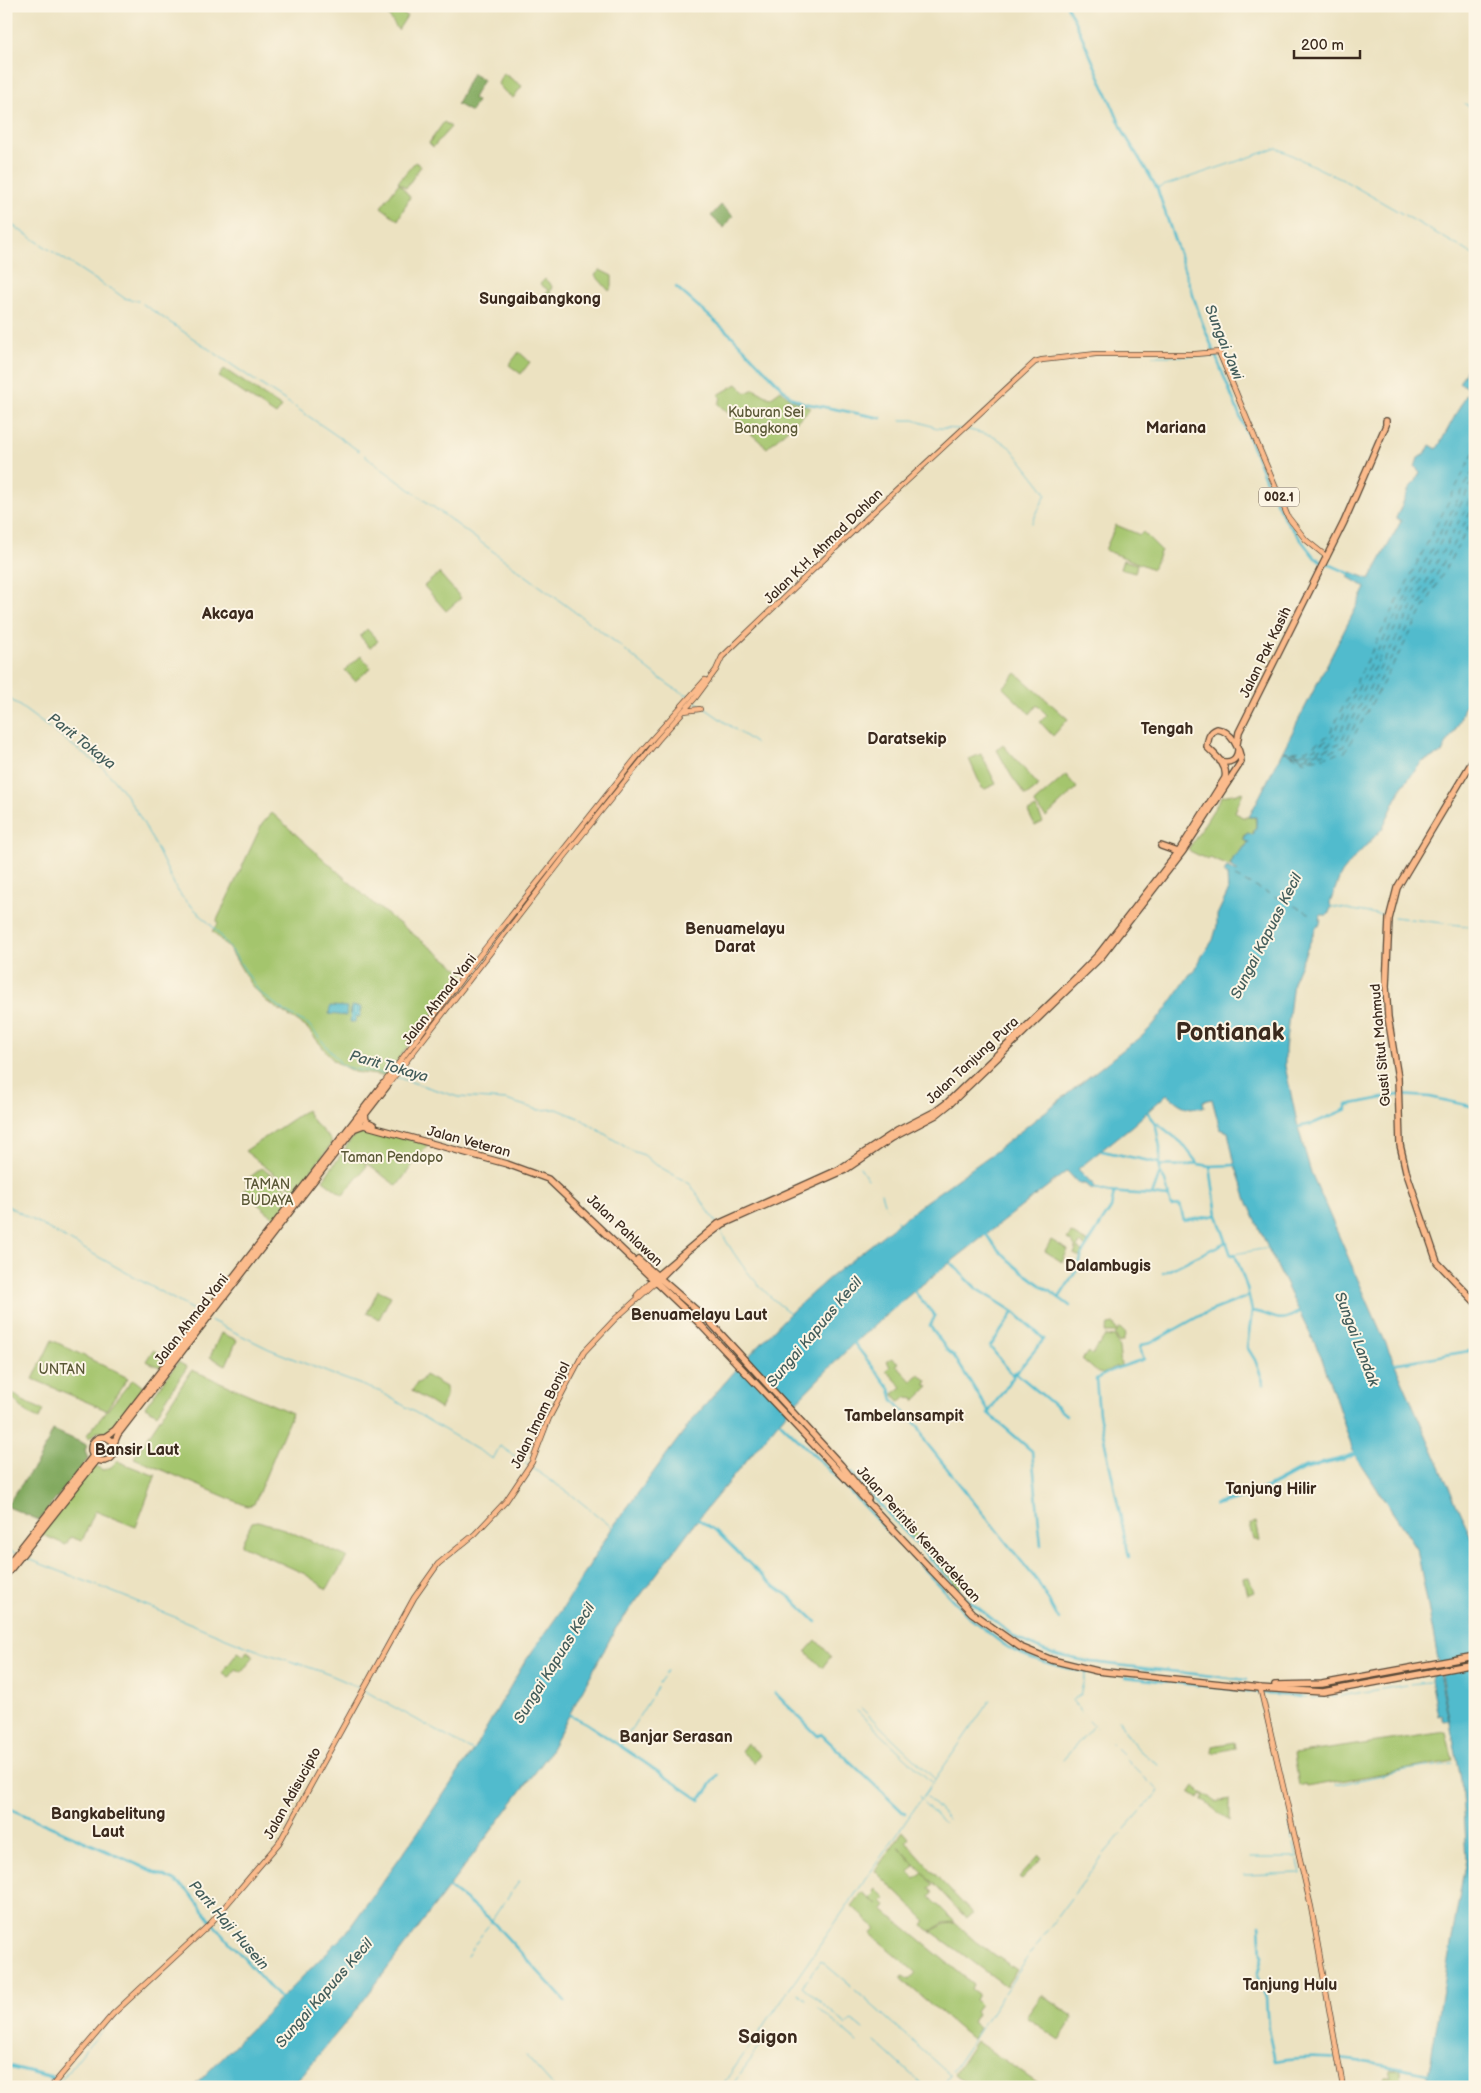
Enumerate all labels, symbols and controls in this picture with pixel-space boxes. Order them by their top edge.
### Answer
scale bar [1294,28,1360,60]
text: 200 m [1301,36,1344,55]
district label: Sungaibangkong [479,290,601,309]
water label: Sungai Jawi [1200,302,1247,383]
park label: Kuburan Sei Bangkong [728,404,804,437]
district label: Mariana [1146,419,1206,438]
street label: Jalan K.H. Ahmad Dahlan [760,485,886,607]
road number: 002.1 [1259,488,1299,507]
street label: Jalan Pak Kasih [1236,604,1295,700]
district label: Akcaya [201,605,254,624]
water label: Parit Tokaya [44,709,119,774]
district label: Tengah [1141,720,1193,739]
district label: Daratsekip [867,730,947,749]
water label: Sungai Kapuas Kecil [1226,870,1307,1002]
district label: Benuamelayu Darat [685,920,785,957]
street label: Jalan Ahmad Yani [399,951,480,1048]
street label: Gusti Situt Mahmud [1367,983,1394,1107]
street label: Jalan Tanjung Pura [923,1013,1022,1108]
district label: Pontianak [1176,1018,1285,1047]
water label: Parit Tokaya [347,1046,430,1087]
street label: Jalan Veteran [425,1122,513,1161]
park label: Taman Pendopo [341,1149,443,1166]
park label: TAMAN BUDAYA [241,1176,294,1209]
street label: Jalan Pahlawan [583,1191,666,1270]
district label: Dalambugis [1065,1257,1151,1276]
street label: Jalan Ahmad Yani [151,1271,232,1368]
water label: Sungai Kapuas Kecil [763,1273,867,1392]
water label: Sungai Landak [1330,1289,1384,1390]
district label: Benuamelayu Laut [631,1306,768,1325]
street label: Jalan Imam Bonjol [507,1359,574,1471]
park label: UNTAN [39,1361,85,1378]
district label: Tambelansampit [844,1407,964,1426]
district label: Bansir Laut [95,1441,180,1460]
street label: Jalan Perintis Kemerdekaan [853,1463,984,1606]
district label: Tanjung Hilir [1226,1480,1317,1499]
water label: Sungai Kapuas Kecil [510,1599,600,1727]
district label: Banjar Serasan [619,1728,733,1747]
street label: Jalan Adisucipto [260,1744,325,1842]
district label: Bangkabelitung Laut [51,1805,165,1842]
water label: Parit Haji Husein [184,1877,273,1974]
water label: Sungai Kapuas Kecil [272,1934,377,2052]
district label: Tanjung Hulu [1243,1976,1337,1995]
district label: Saigon [738,2026,798,2049]

